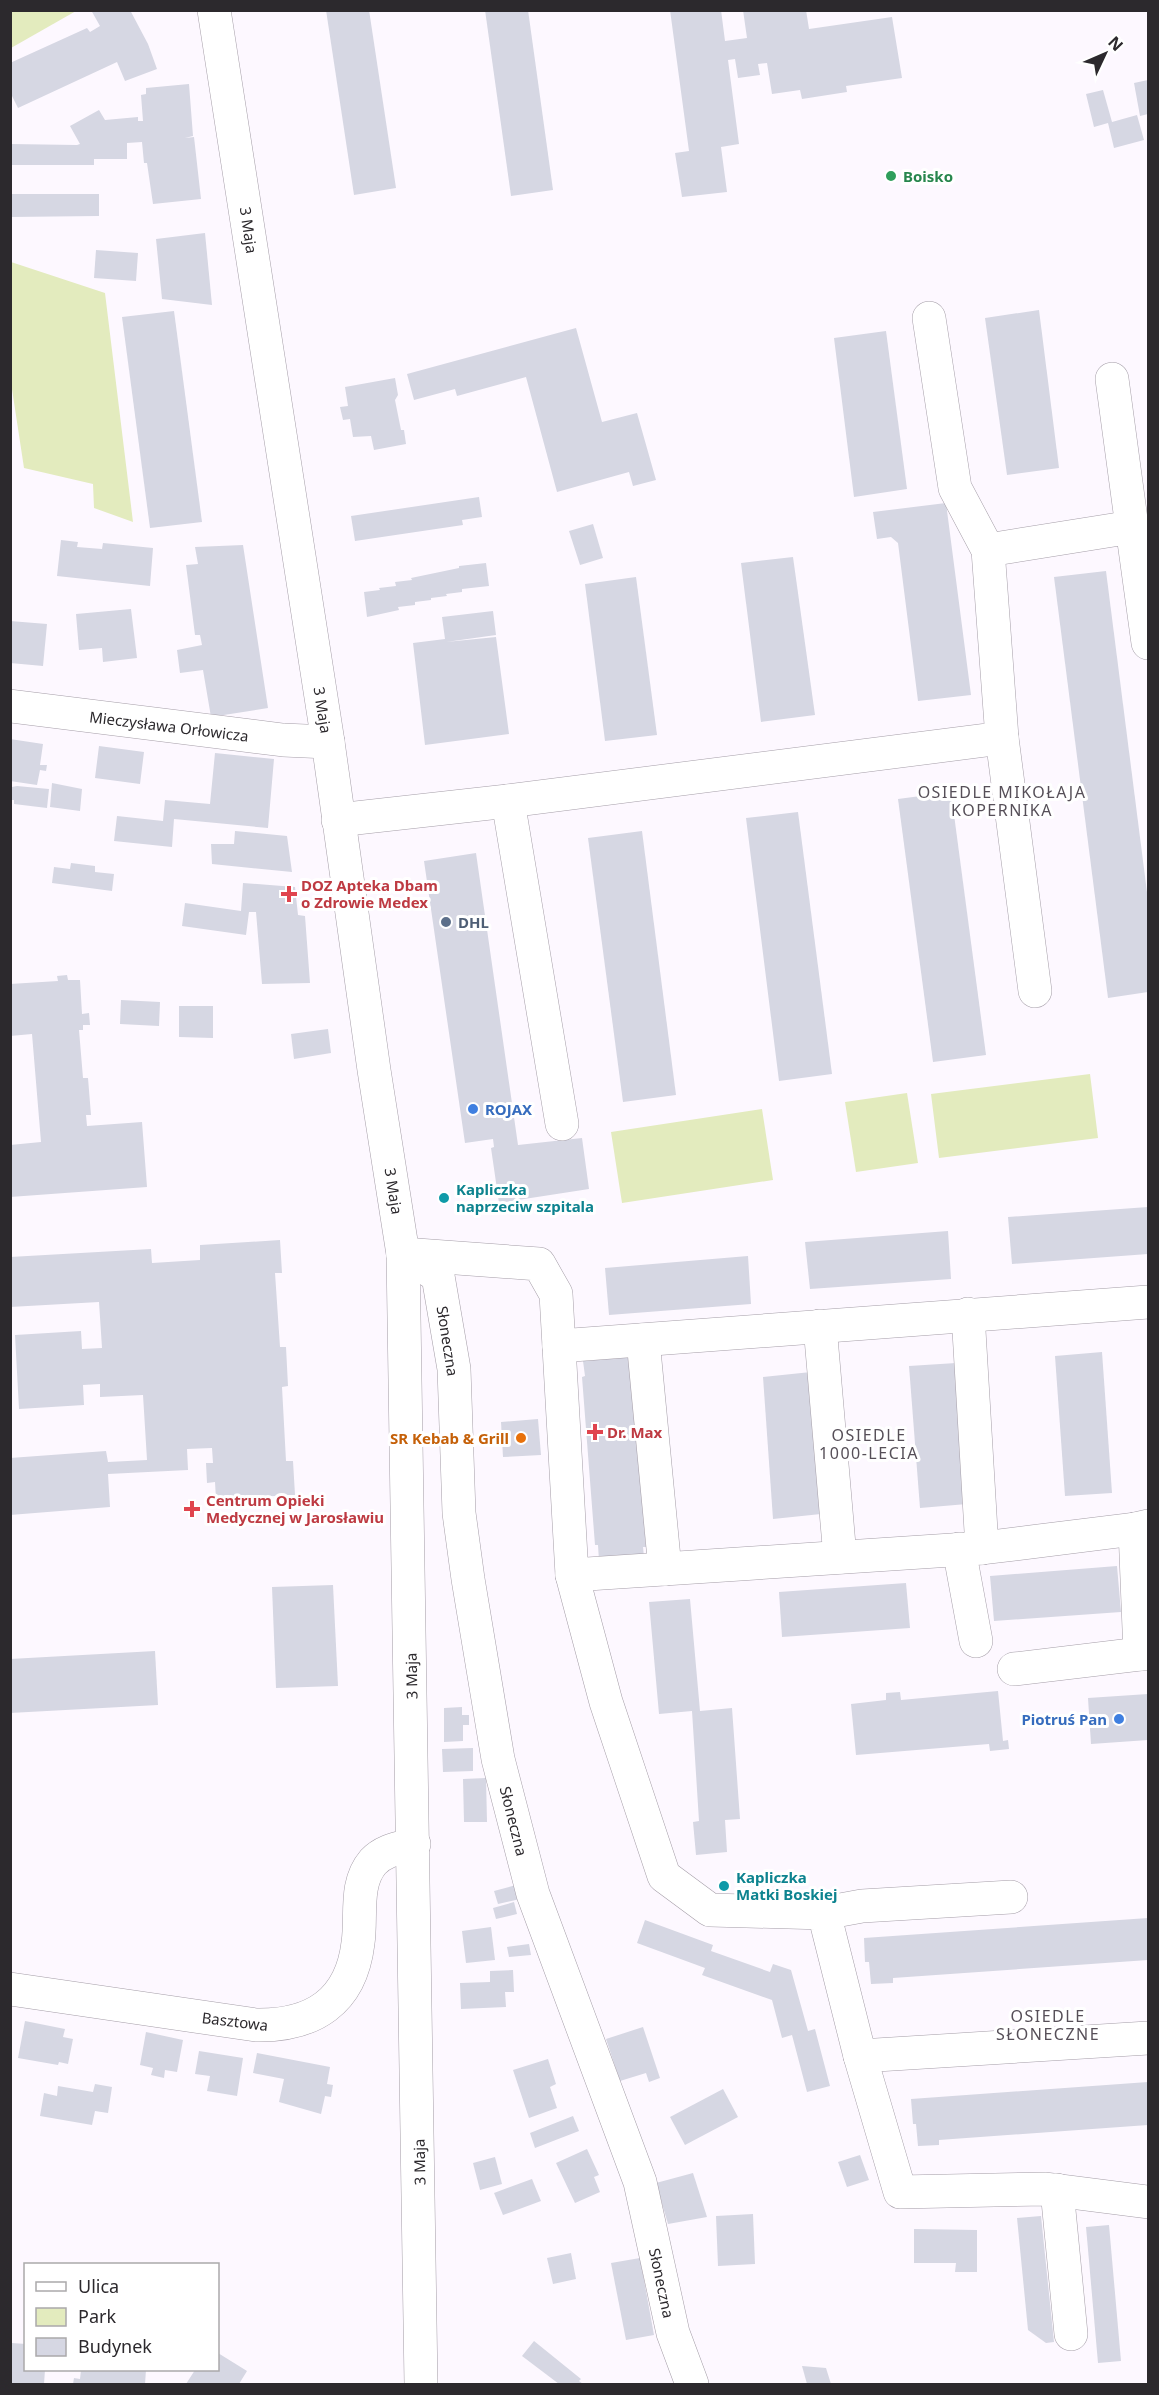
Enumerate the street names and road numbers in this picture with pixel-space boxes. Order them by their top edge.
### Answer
street label: 3 Maja [236,205,262,255]
street label: 3 Maja [309,685,337,735]
street label: Mieczysława Orłowicza [88,706,250,746]
street label: 3 Maja [380,1166,408,1216]
street label: Słoneczna [433,1304,463,1378]
street label: 3 Maja [401,1652,421,1700]
street label: Słoneczna [496,1784,532,1858]
street label: Basztowa [201,2007,269,2035]
street label: 3 Maja [409,2138,429,2186]
street label: Słoneczna [645,2246,679,2320]

